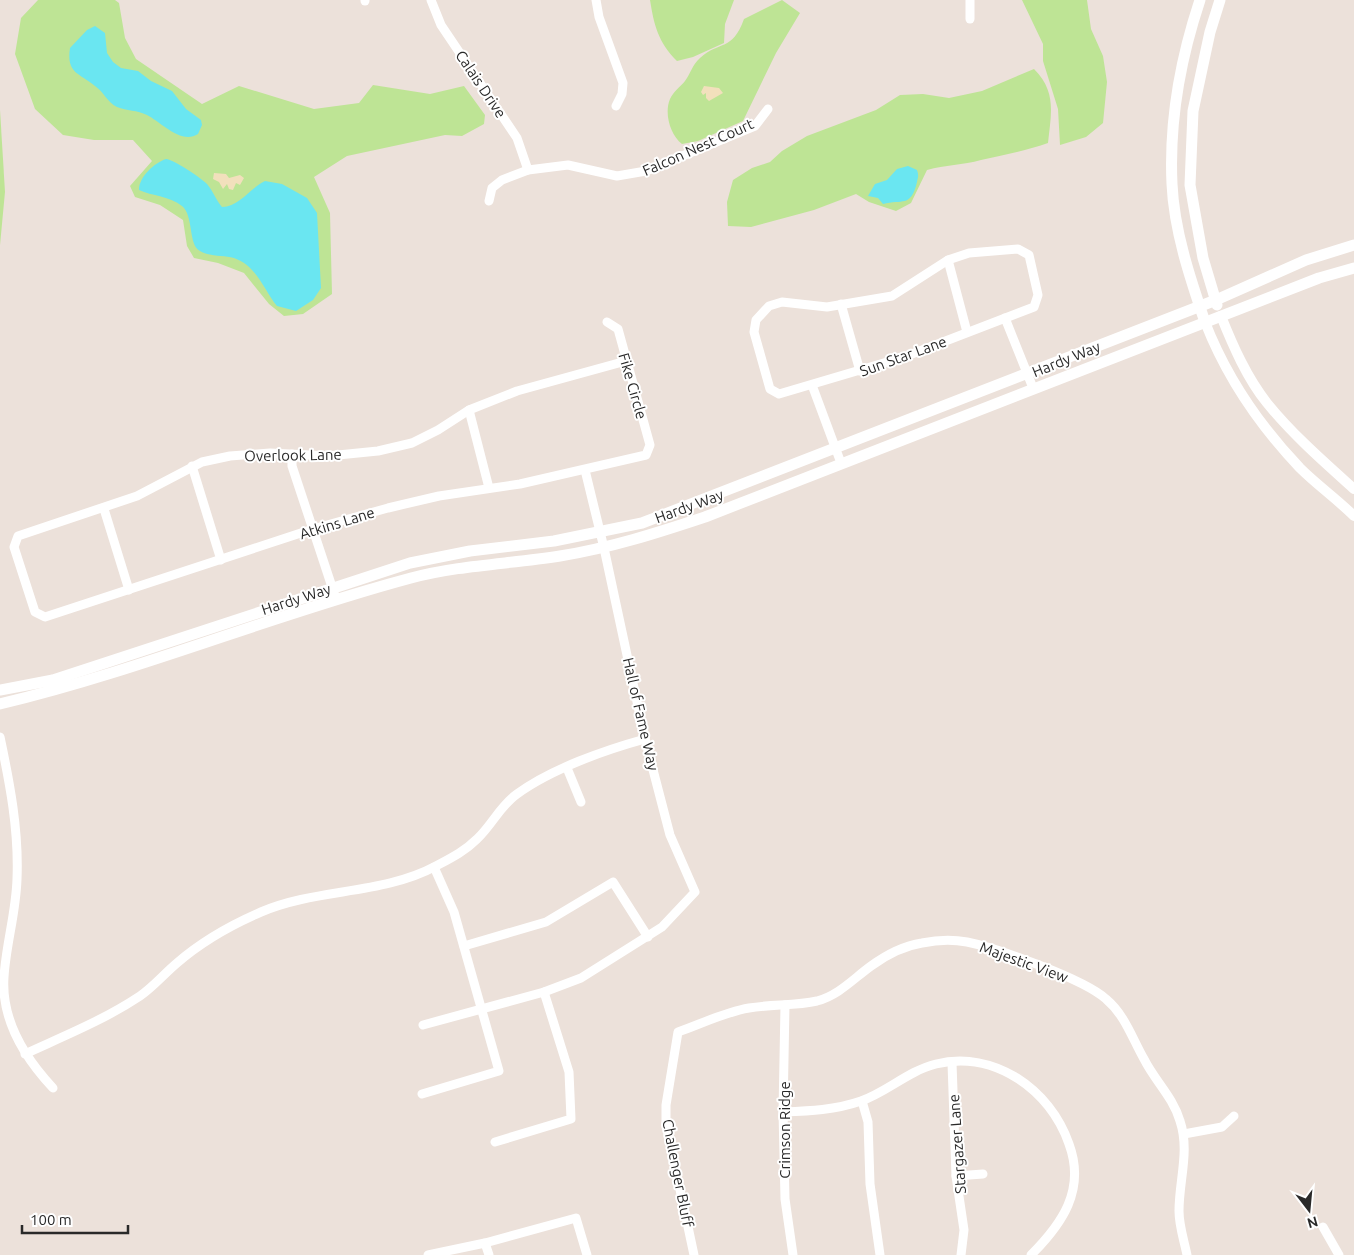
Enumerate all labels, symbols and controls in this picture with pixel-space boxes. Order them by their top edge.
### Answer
street label: Calais Drive [452,47,510,121]
street label: Falcon Nest Court [640,115,756,179]
street label: Sun Star Lane [857,332,949,380]
street label: Hardy Way [1030,338,1102,380]
street label: Fike Circle [615,351,651,421]
street label: Overlook Lane [244,446,342,464]
street label: Hardy Way [652,486,726,526]
street label: Atkins Lane [297,504,377,542]
street label: Hardy Way [259,580,333,618]
street label: Hall of Fame Way [620,656,662,772]
street label: Majestic View [978,938,1071,986]
street label: Crimson Ridge [776,1081,793,1179]
street label: Stargazer Lane [945,1094,969,1194]
street label: Challenger Bluff [659,1118,697,1229]
north arrow [1284,1185,1334,1235]
scale bar [22,1202,129,1234]
text: 100 m [30,1211,72,1228]
text: N [1305,1213,1320,1232]

